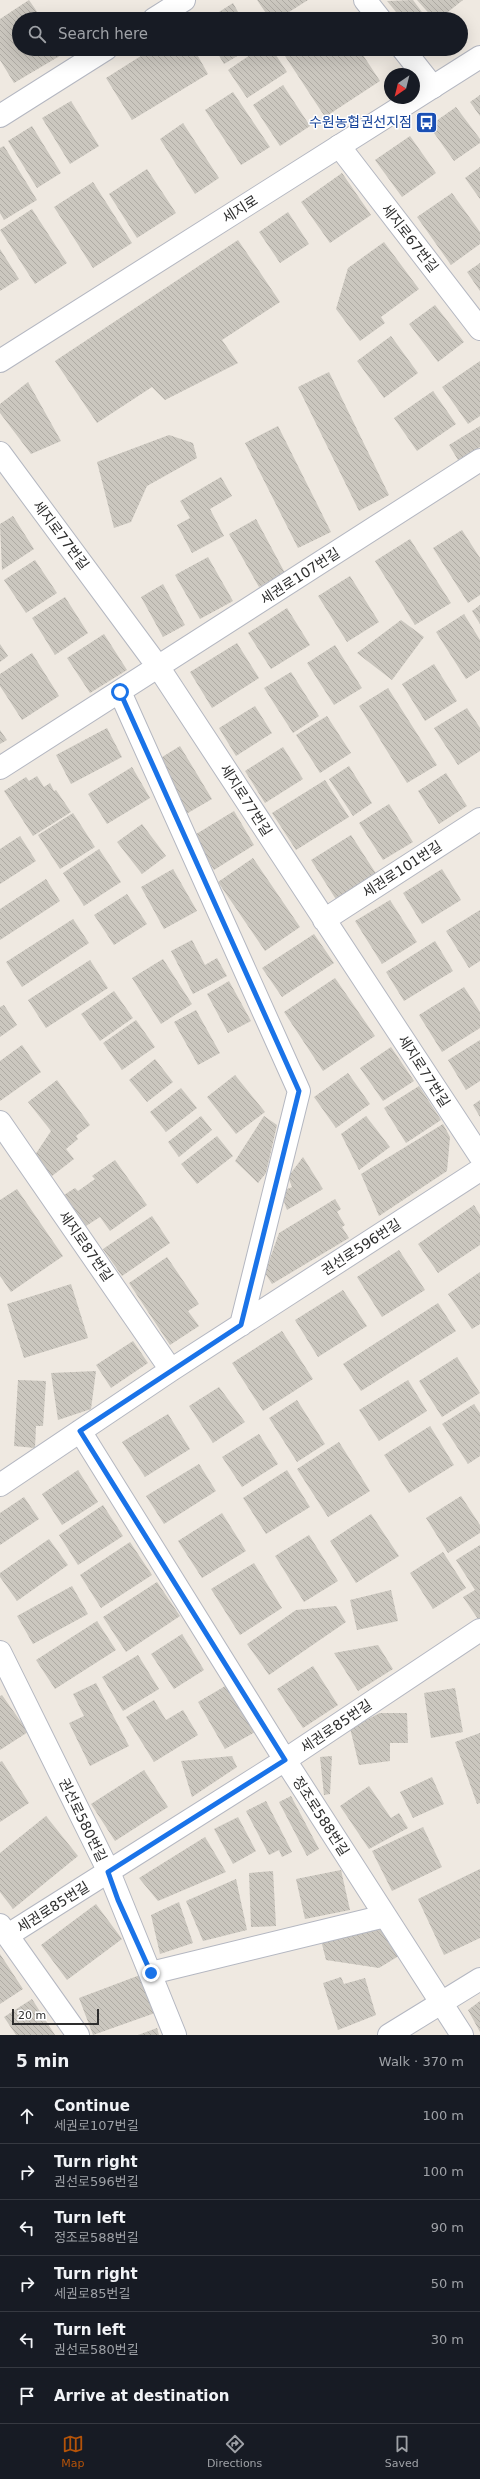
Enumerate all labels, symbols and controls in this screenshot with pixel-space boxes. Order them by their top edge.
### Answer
search box [12,12,468,56]
icon: search [26,23,48,45]
text: Search here [58,25,148,43]
north arrow [384,68,420,104]
bus stop icon: 수원농협권선지점 [414,109,440,135]
place label: 수원농협권선지점 [309,114,412,130]
street label: 세지로 [219,192,261,226]
street label: 세지로67번길 [378,201,442,275]
street label: 세지로77번길 [30,497,92,573]
street label: 세권로107번길 [257,544,343,608]
route start [111,683,129,701]
street label: 세지로77번길 [217,761,275,839]
street label: 세권로101번길 [359,837,445,901]
street label: 세지로77번길 [395,1032,453,1110]
street label: 세지로87번길 [56,1208,116,1284]
street label: 권선로596번길 [318,1215,404,1279]
street label: 세권로85번길 [297,1696,375,1756]
street label: 정조로588번길 [289,1773,353,1859]
street label: 권선로580번길 [56,1776,110,1864]
street label: 세권로85번길 [14,1878,92,1936]
route end [142,1964,160,1982]
scale bar [12,2007,99,2026]
text: 20 m [18,2009,46,2022]
text: 5 min [16,2051,69,2071]
text: Walk · 370 m [379,2054,464,2069]
text: Continue [54,2097,130,2115]
icon: ahead [16,2105,38,2127]
text: 100 m [422,2108,464,2123]
text: 세권로107번길 [54,2118,139,2133]
text: Turn right [54,2153,138,2171]
icon: right [16,2161,38,2183]
text: 100 m [422,2164,464,2179]
text: 권선로596번길 [54,2174,139,2189]
text: Turn left [54,2209,126,2227]
icon: left [16,2217,38,2239]
text: 90 m [431,2220,464,2235]
text: 정조로588번길 [54,2230,139,2245]
text: Turn right [54,2265,138,2283]
icon: right [16,2273,38,2295]
text: 50 m [431,2276,464,2291]
text: 세권로85번길 [54,2286,130,2301]
text: Turn left [54,2321,126,2339]
icon: left [16,2329,38,2351]
text: 30 m [431,2332,464,2347]
text: 권선로580번길 [54,2342,139,2357]
icon: arrive [16,2385,38,2407]
text: Arrive at destination [54,2387,229,2405]
tab: Map [61,2433,84,2470]
tab: Directions [207,2433,262,2470]
tab: Saved [385,2433,419,2470]

